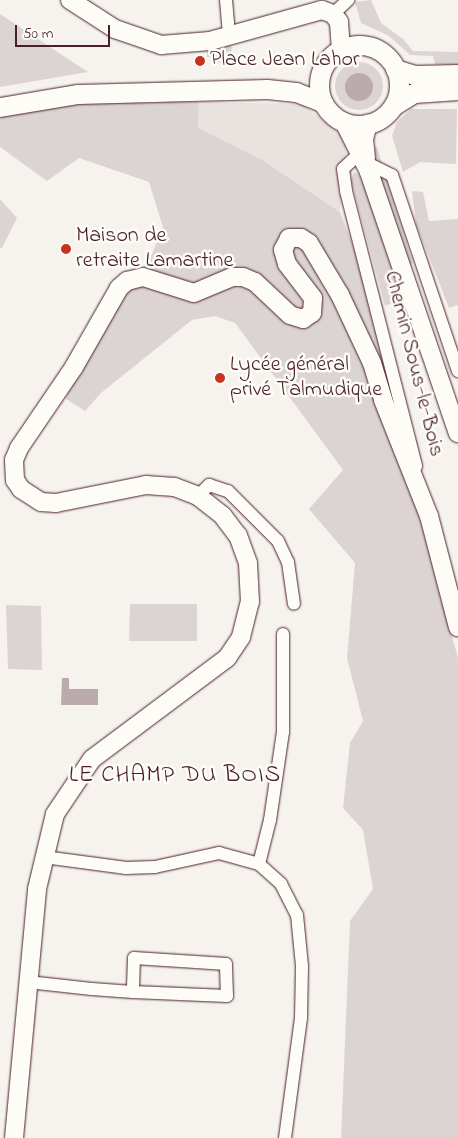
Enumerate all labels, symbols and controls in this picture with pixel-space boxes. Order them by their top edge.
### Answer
scale bar [18,15,112,47]
text: 50 m [23,23,53,45]
place label: Place Jean Lahor [210,48,360,74]
marker: Place Jean Lahor [194,55,206,67]
place label: Maison de retraite Lamartine [76,223,233,274]
marker: Maison de retraite Lamartine [60,243,72,255]
street label: Chemin Sous-le-Bois [377,268,449,460]
place label: Lycée général privé Talmudique [230,352,382,404]
marker: Lycée général privé Talmudique [214,372,226,384]
district label: LE CHAMP DU BOIS [67,762,283,790]

